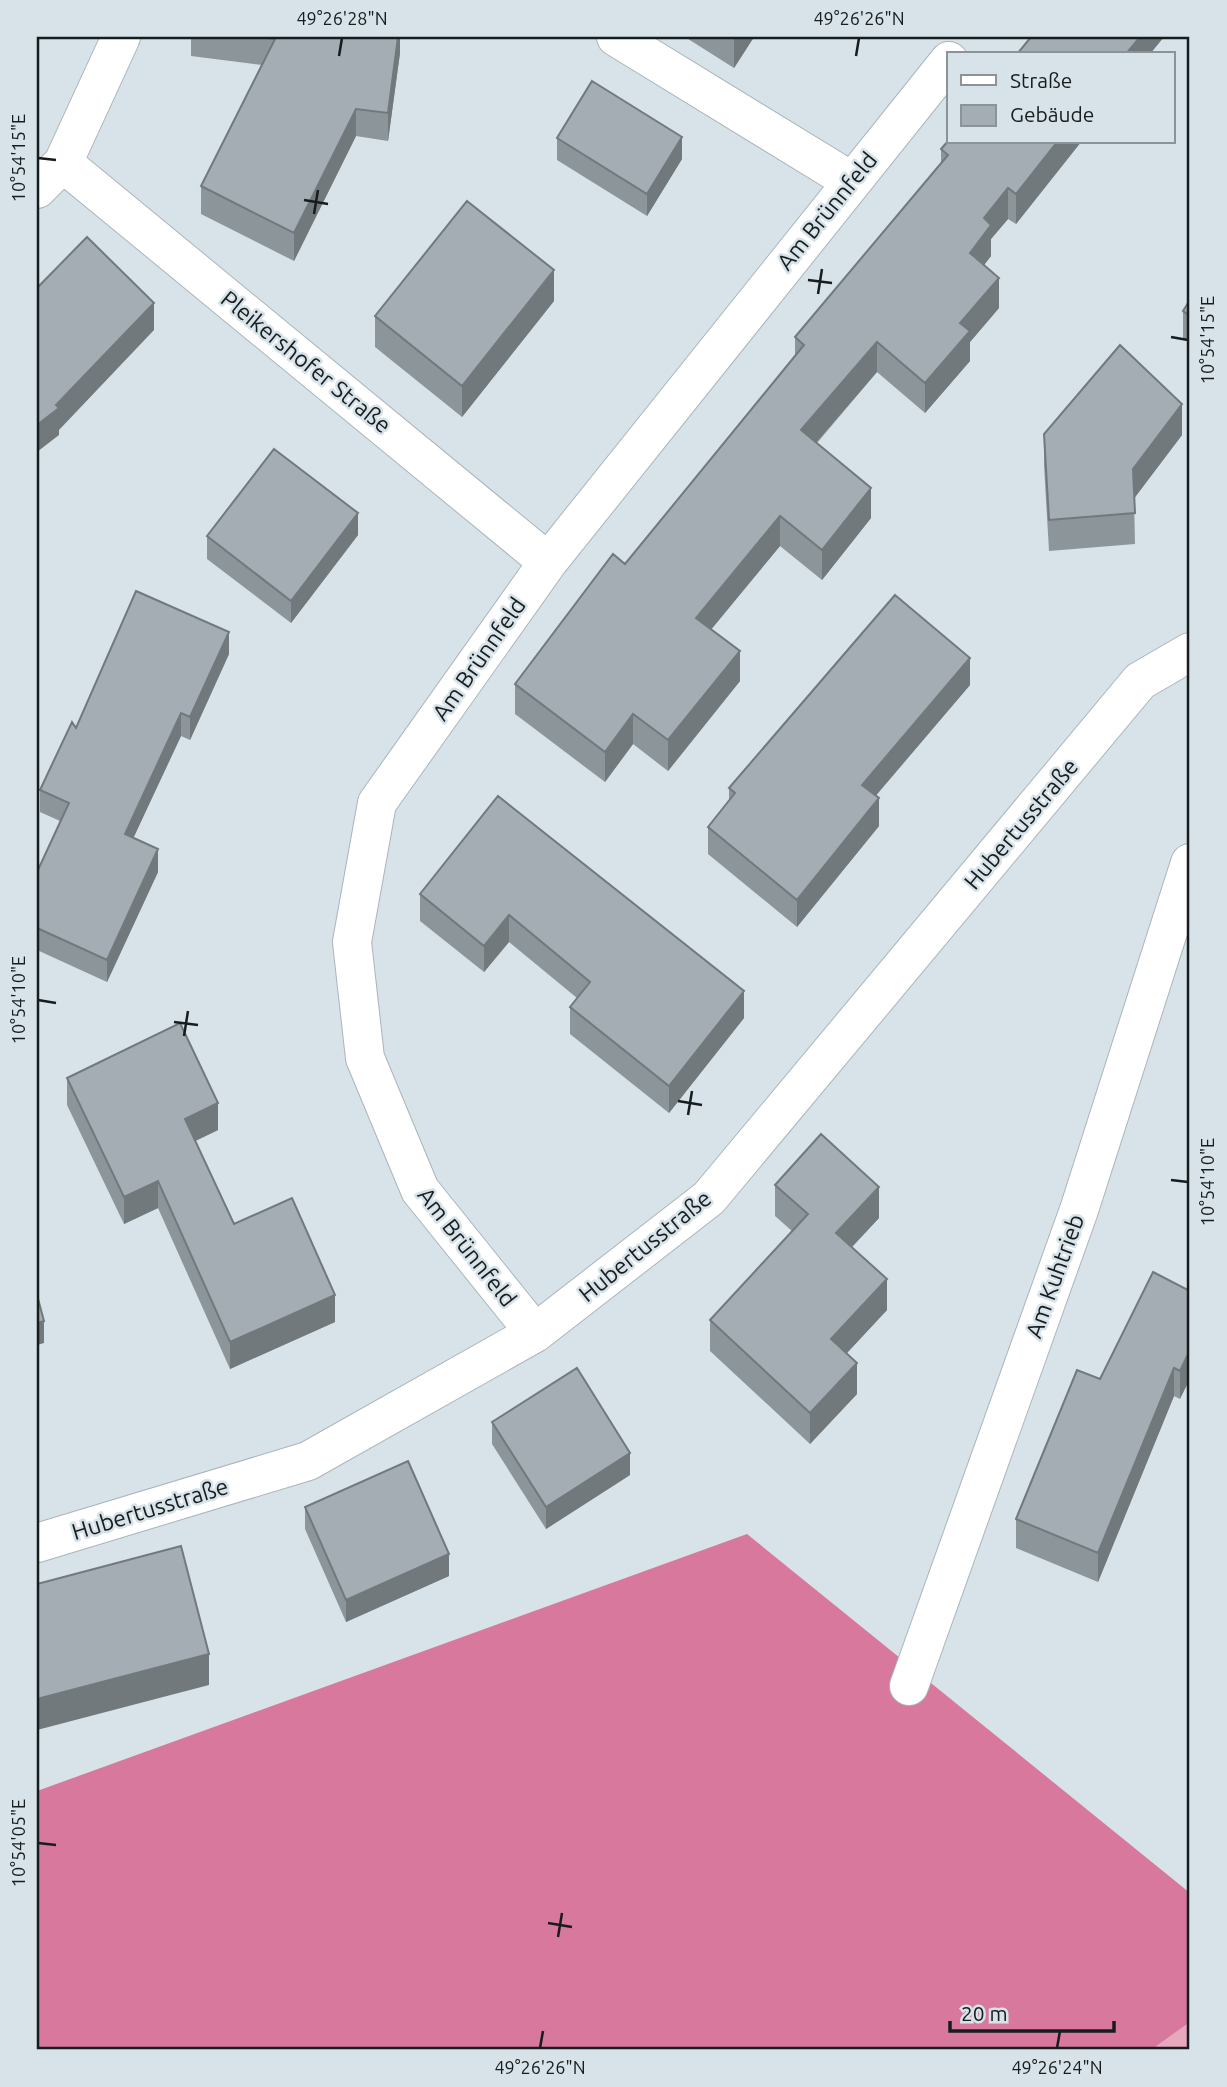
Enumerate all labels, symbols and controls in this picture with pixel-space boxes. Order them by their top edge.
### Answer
text: 49°26'28"N [296,8,388,28]
text: 49°26'26"N [813,8,905,28]
legend [947,52,1174,144]
text: Straße [1010,68,1072,92]
text: Gebäude [1010,102,1094,126]
text: 10°54'15"E [8,114,28,202]
street label: Am Brünnfeld [772,147,882,274]
street label: Pleikershofer Straße [217,286,396,438]
text: 10°54'15"E [1197,296,1217,384]
street label: Am Brünnfeld [427,593,530,725]
street label: Hubertusstraße [959,753,1082,894]
text: 10°54'10"E [8,956,28,1044]
text: 10°54'10"E [1197,1138,1217,1226]
street label: Am Brünnfeld [413,1182,521,1311]
street label: Hubertusstraße [574,1185,716,1306]
street label: Am Kuhtrieb [1021,1211,1088,1341]
street label: Hubertusstraße [69,1473,231,1544]
text: 10°54'05"E [8,1799,28,1887]
scale bar [950,1989,1115,2033]
text: 20 m [961,2001,1008,2025]
text: 49°26'26"N [494,2057,586,2077]
text: 49°26'24"N [1011,2057,1103,2077]

